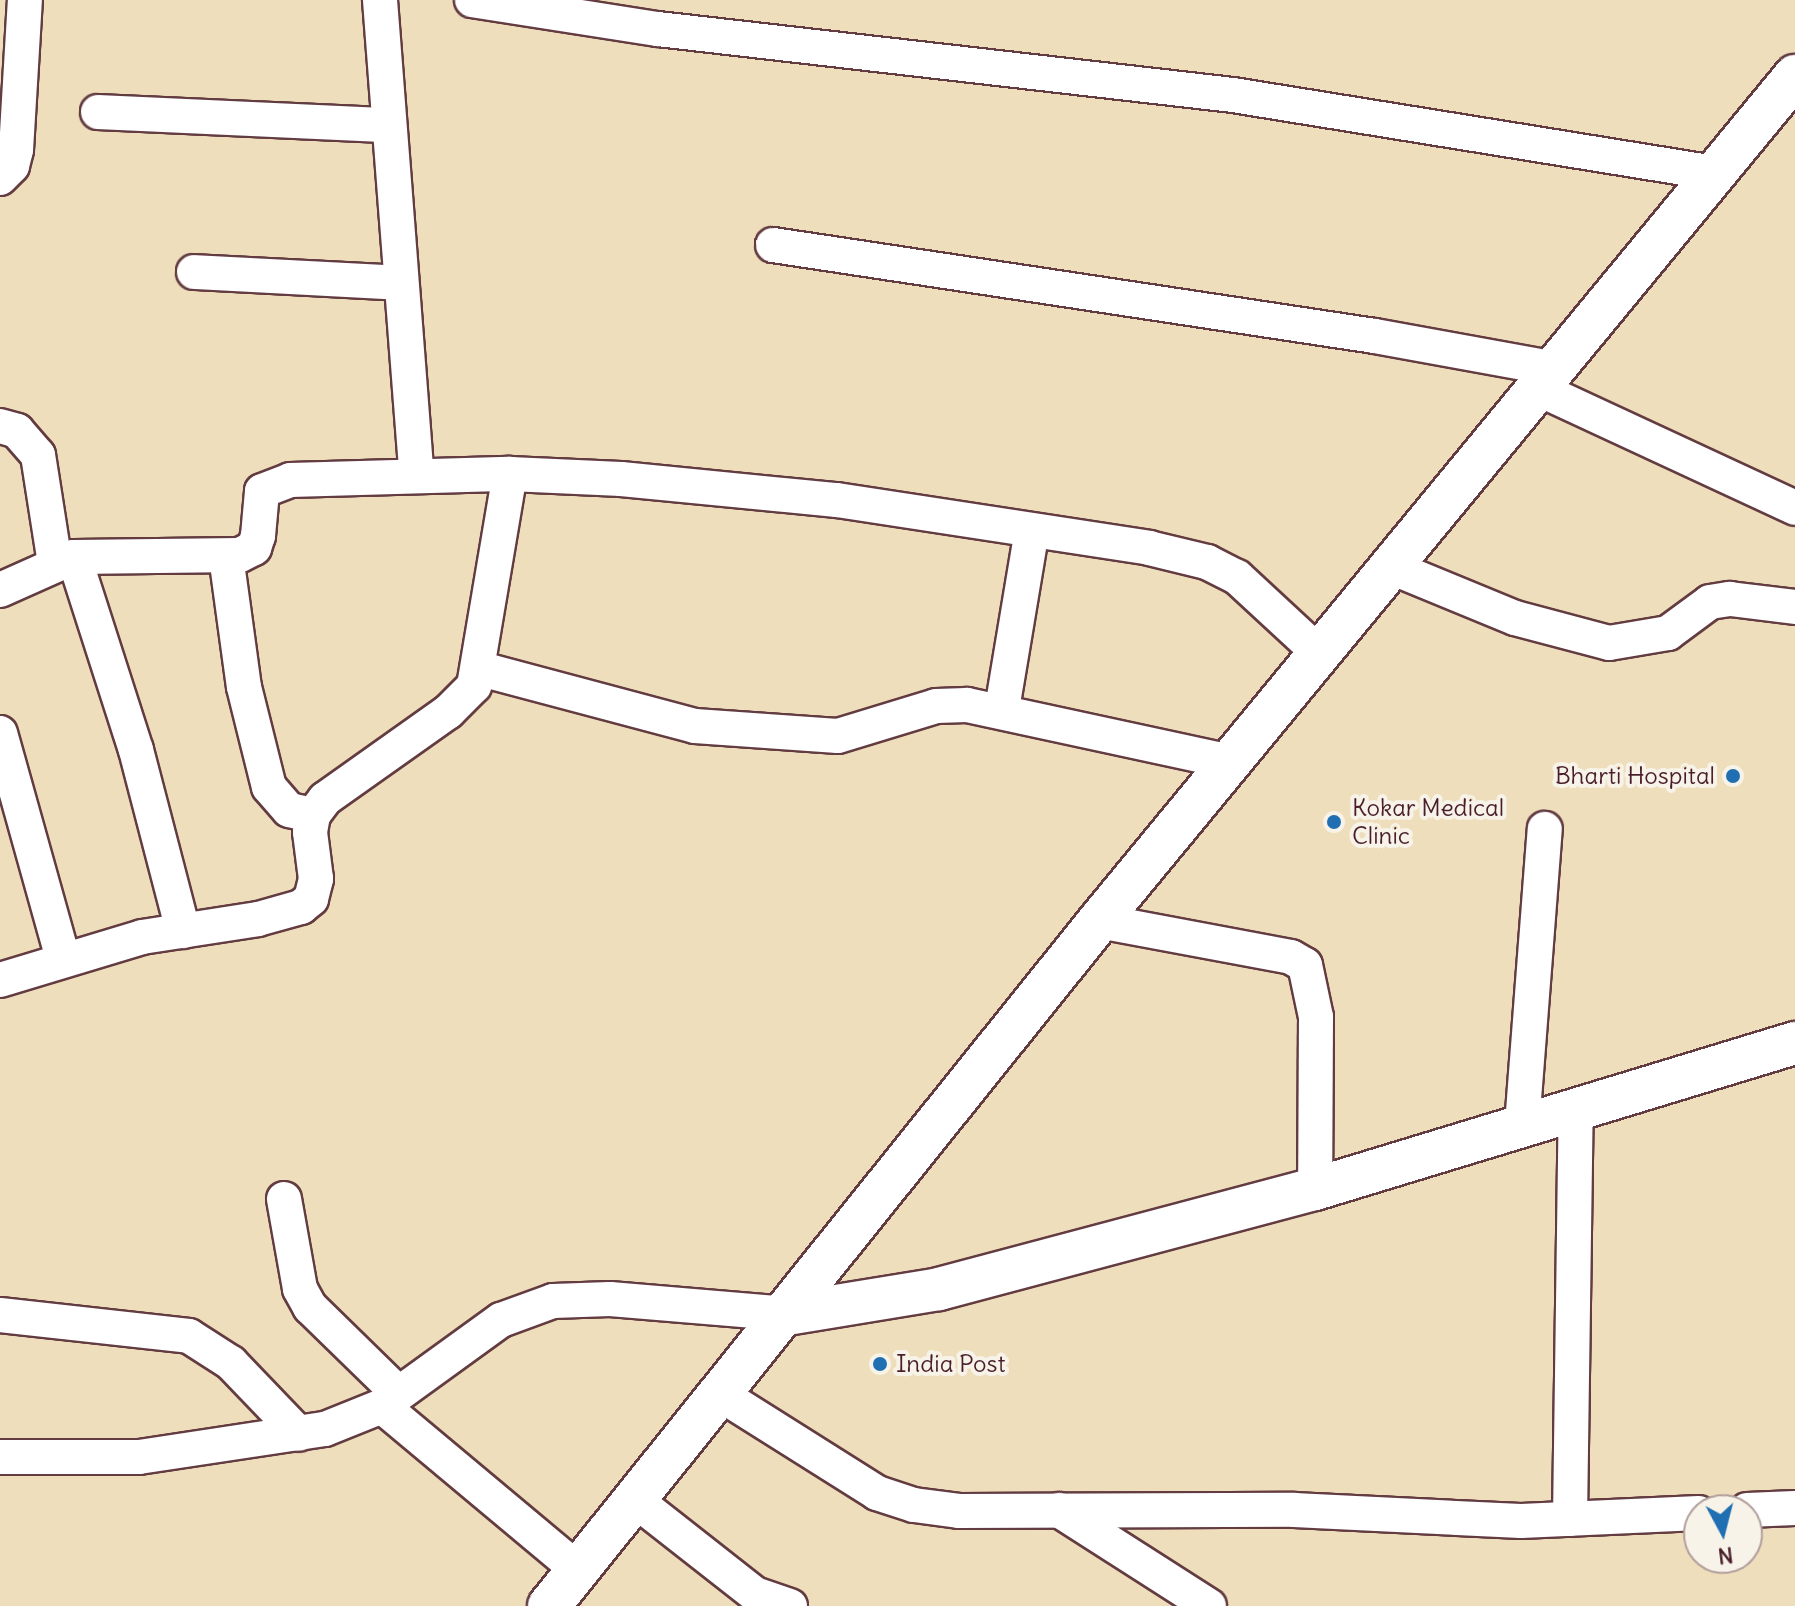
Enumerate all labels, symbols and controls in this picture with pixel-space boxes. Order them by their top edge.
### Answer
place label: Bharti Hospital [1555,762,1715,790]
marker: Bharti Hospital [1722,765,1744,787]
place label: Kokar Medical Clinic [1352,794,1504,850]
marker: Kokar Medical Clinic [1323,811,1345,833]
place label: India Post [896,1350,1006,1378]
marker: India Post [871,1355,889,1373]
north arrow [1683,1494,1763,1574]
text: N [1716,1541,1735,1571]

